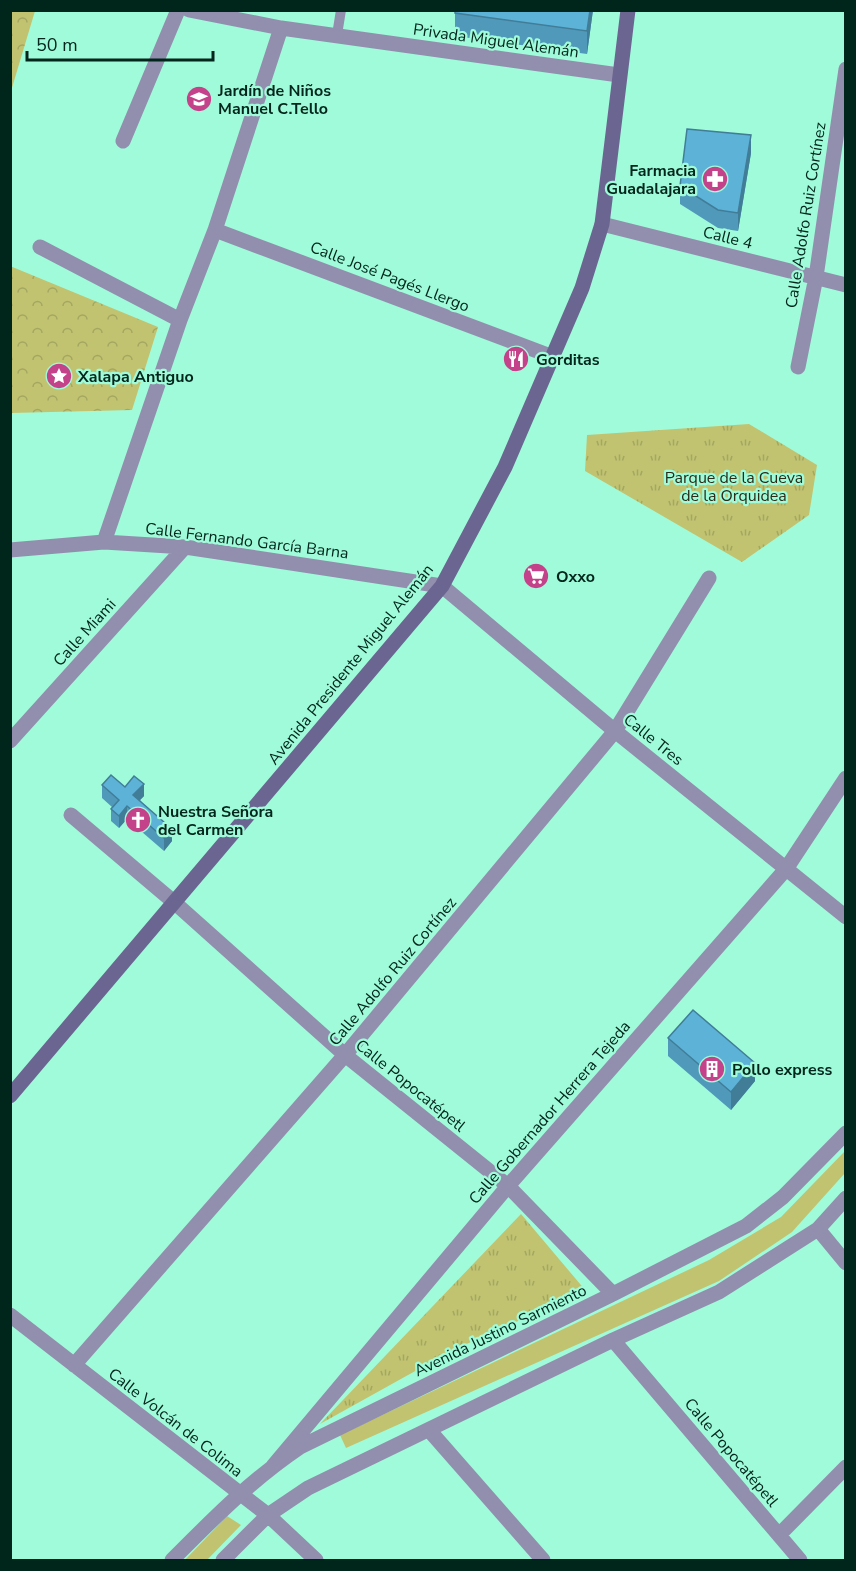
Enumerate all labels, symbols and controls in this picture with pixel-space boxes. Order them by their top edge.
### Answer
street label: Privada Miguel Alemán [412,18,580,64]
scale bar [27,24,213,62]
text: 50 m [36,33,78,57]
place label: Jardín de Niños Manuel C.Tello [217,80,331,120]
school or university icon: Jardín de Niños Manuel C.Tello [184,84,214,114]
street label: Calle Adolfo Ruiz Cortínez [780,121,832,310]
place label: Farmacia Guadalajara [606,160,696,200]
pharmacy icon: Farmacia Guadalajara [700,164,730,194]
street label: Calle 4 [701,221,755,255]
street label: Calle José Pagés Llergo [307,236,473,318]
restaurant icon: Gorditas [501,344,531,374]
place label: Gorditas [536,349,600,371]
place icon: Xalapa Antiguo [44,361,74,391]
place label: Xalapa Antiguo [77,366,194,388]
park label: Parque de la Cueva de la Orquidea [665,467,803,507]
street label: Calle Fernando García Barna [144,518,350,564]
street label: Avenida Presidente Miguel Alemán [263,560,439,770]
supermarket icon: Oxxo [521,561,551,591]
place label: Oxxo [556,566,595,588]
street label: Calle Miami [48,594,121,671]
street label: Calle Tres [619,709,688,771]
place label: Nuestra Señora del Carmen [158,801,273,841]
church icon: Nuestra Señora del Carmen [123,805,153,835]
street label: Calle Adolfo Ruiz Cortínez [324,893,462,1051]
street label: Calle Gobernador Herrera Tejeda [464,1016,636,1209]
street label: Calle Popocatépetl [351,1034,470,1137]
building icon: Pollo express [697,1054,727,1084]
place label: Pollo express [732,1059,832,1081]
street label: Avenida Justino Sarmiento [411,1279,590,1382]
street label: Calle Volcán de Colima [103,1363,247,1482]
street label: Calle Popocatépetl [679,1394,784,1512]

